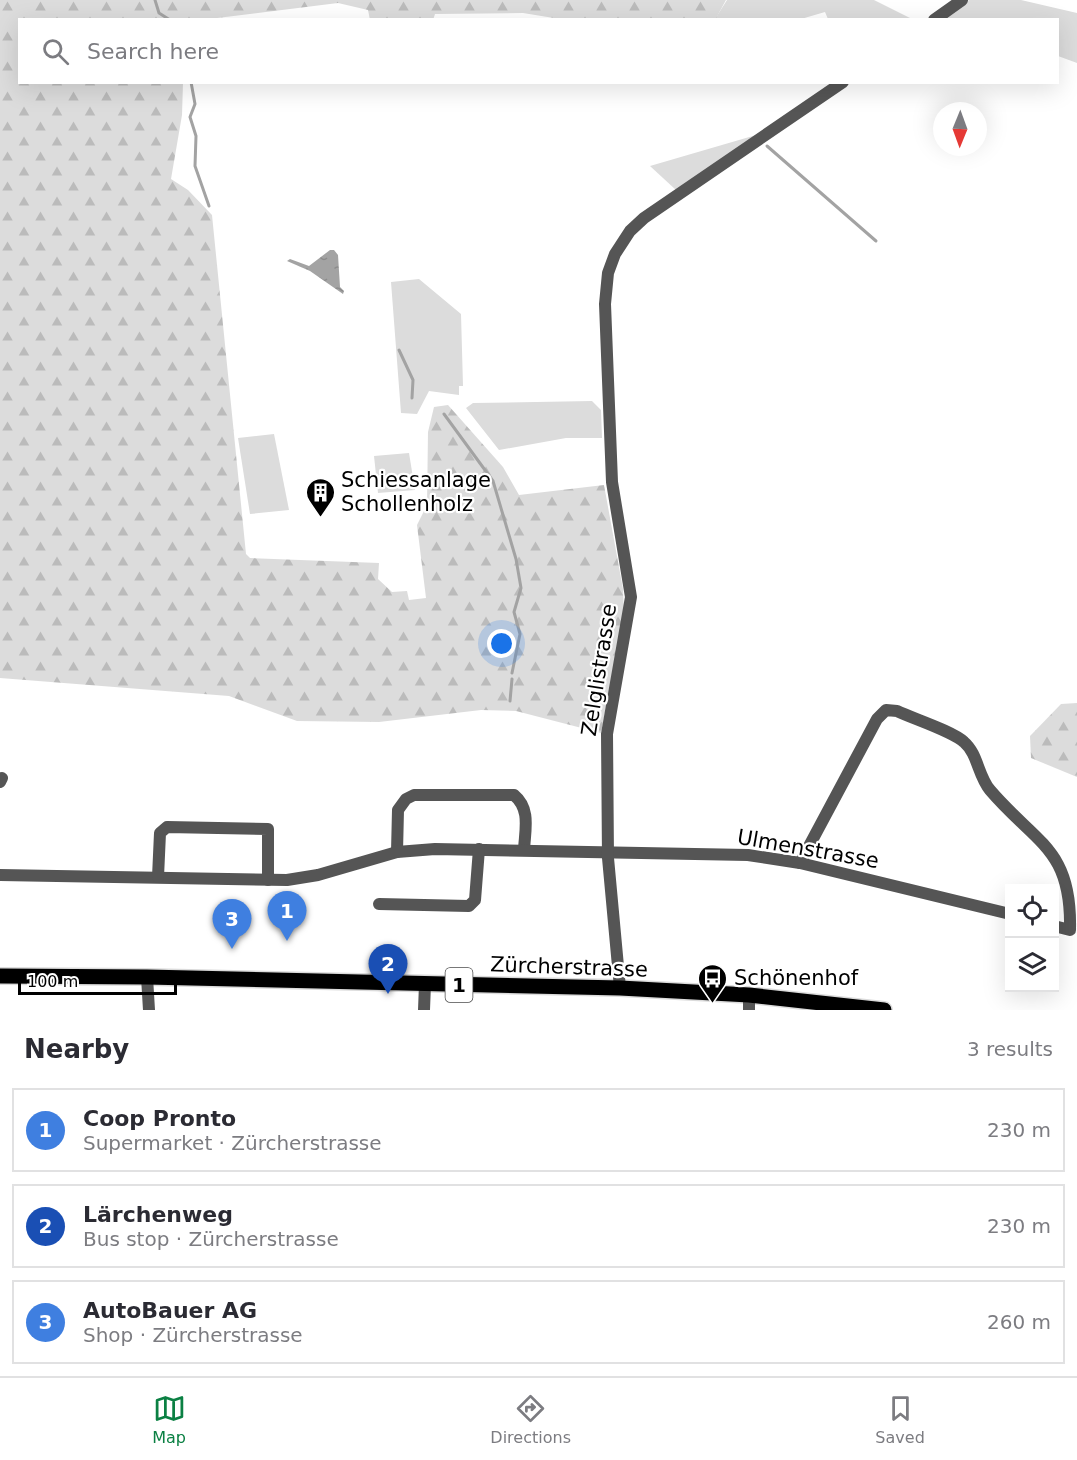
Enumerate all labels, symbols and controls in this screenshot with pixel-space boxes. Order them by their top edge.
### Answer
search box [18,18,1059,84]
icon: search [39,35,72,68]
text: Search here [87,39,219,64]
north arrow [933,102,987,156]
place label: Schiessanlage Schollenholz [341,468,491,516]
building icon: Schiessanlage Schollenholz [304,476,336,518]
street label: Zelglistrasse [577,602,621,738]
your location [487,629,516,658]
street label: Ulmenstrasse [735,825,881,873]
map controls [1005,884,1059,992]
button: locate [1005,884,1059,938]
pin: 1 [268,892,306,941]
pin: 3 [212,900,252,949]
button: layers [1005,938,1059,992]
pin: 2 [368,944,408,994]
street label: Zürcherstrasse [490,952,648,982]
bus stop icon: Schönenhof [697,962,729,1004]
place label: Schönenhof [734,966,859,990]
scale bar [18,968,177,996]
road number: 1 [446,968,472,1002]
text: 100 m [27,972,78,991]
text: Nearby [24,1034,129,1064]
text: 3 results [967,1037,1053,1061]
text: Coop Pronto [83,1106,236,1131]
text: 1 [39,1118,52,1142]
text: 230 m [987,1118,1051,1142]
text: Supermarket · Zürcherstrasse [83,1131,382,1155]
text: Lärchenweg [83,1202,233,1227]
text: 2 [39,1214,52,1238]
text: 230 m [987,1214,1051,1238]
text: Bus stop · Zürcherstrasse [83,1227,339,1251]
text: AutoBauer AG [83,1298,257,1323]
text: 3 [39,1310,52,1334]
text: 260 m [987,1310,1051,1334]
text: Shop · Zürcherstrasse [83,1323,303,1347]
tab: Map [152,1392,186,1447]
tab: Directions [490,1392,571,1447]
tab: Saved [875,1392,925,1447]

